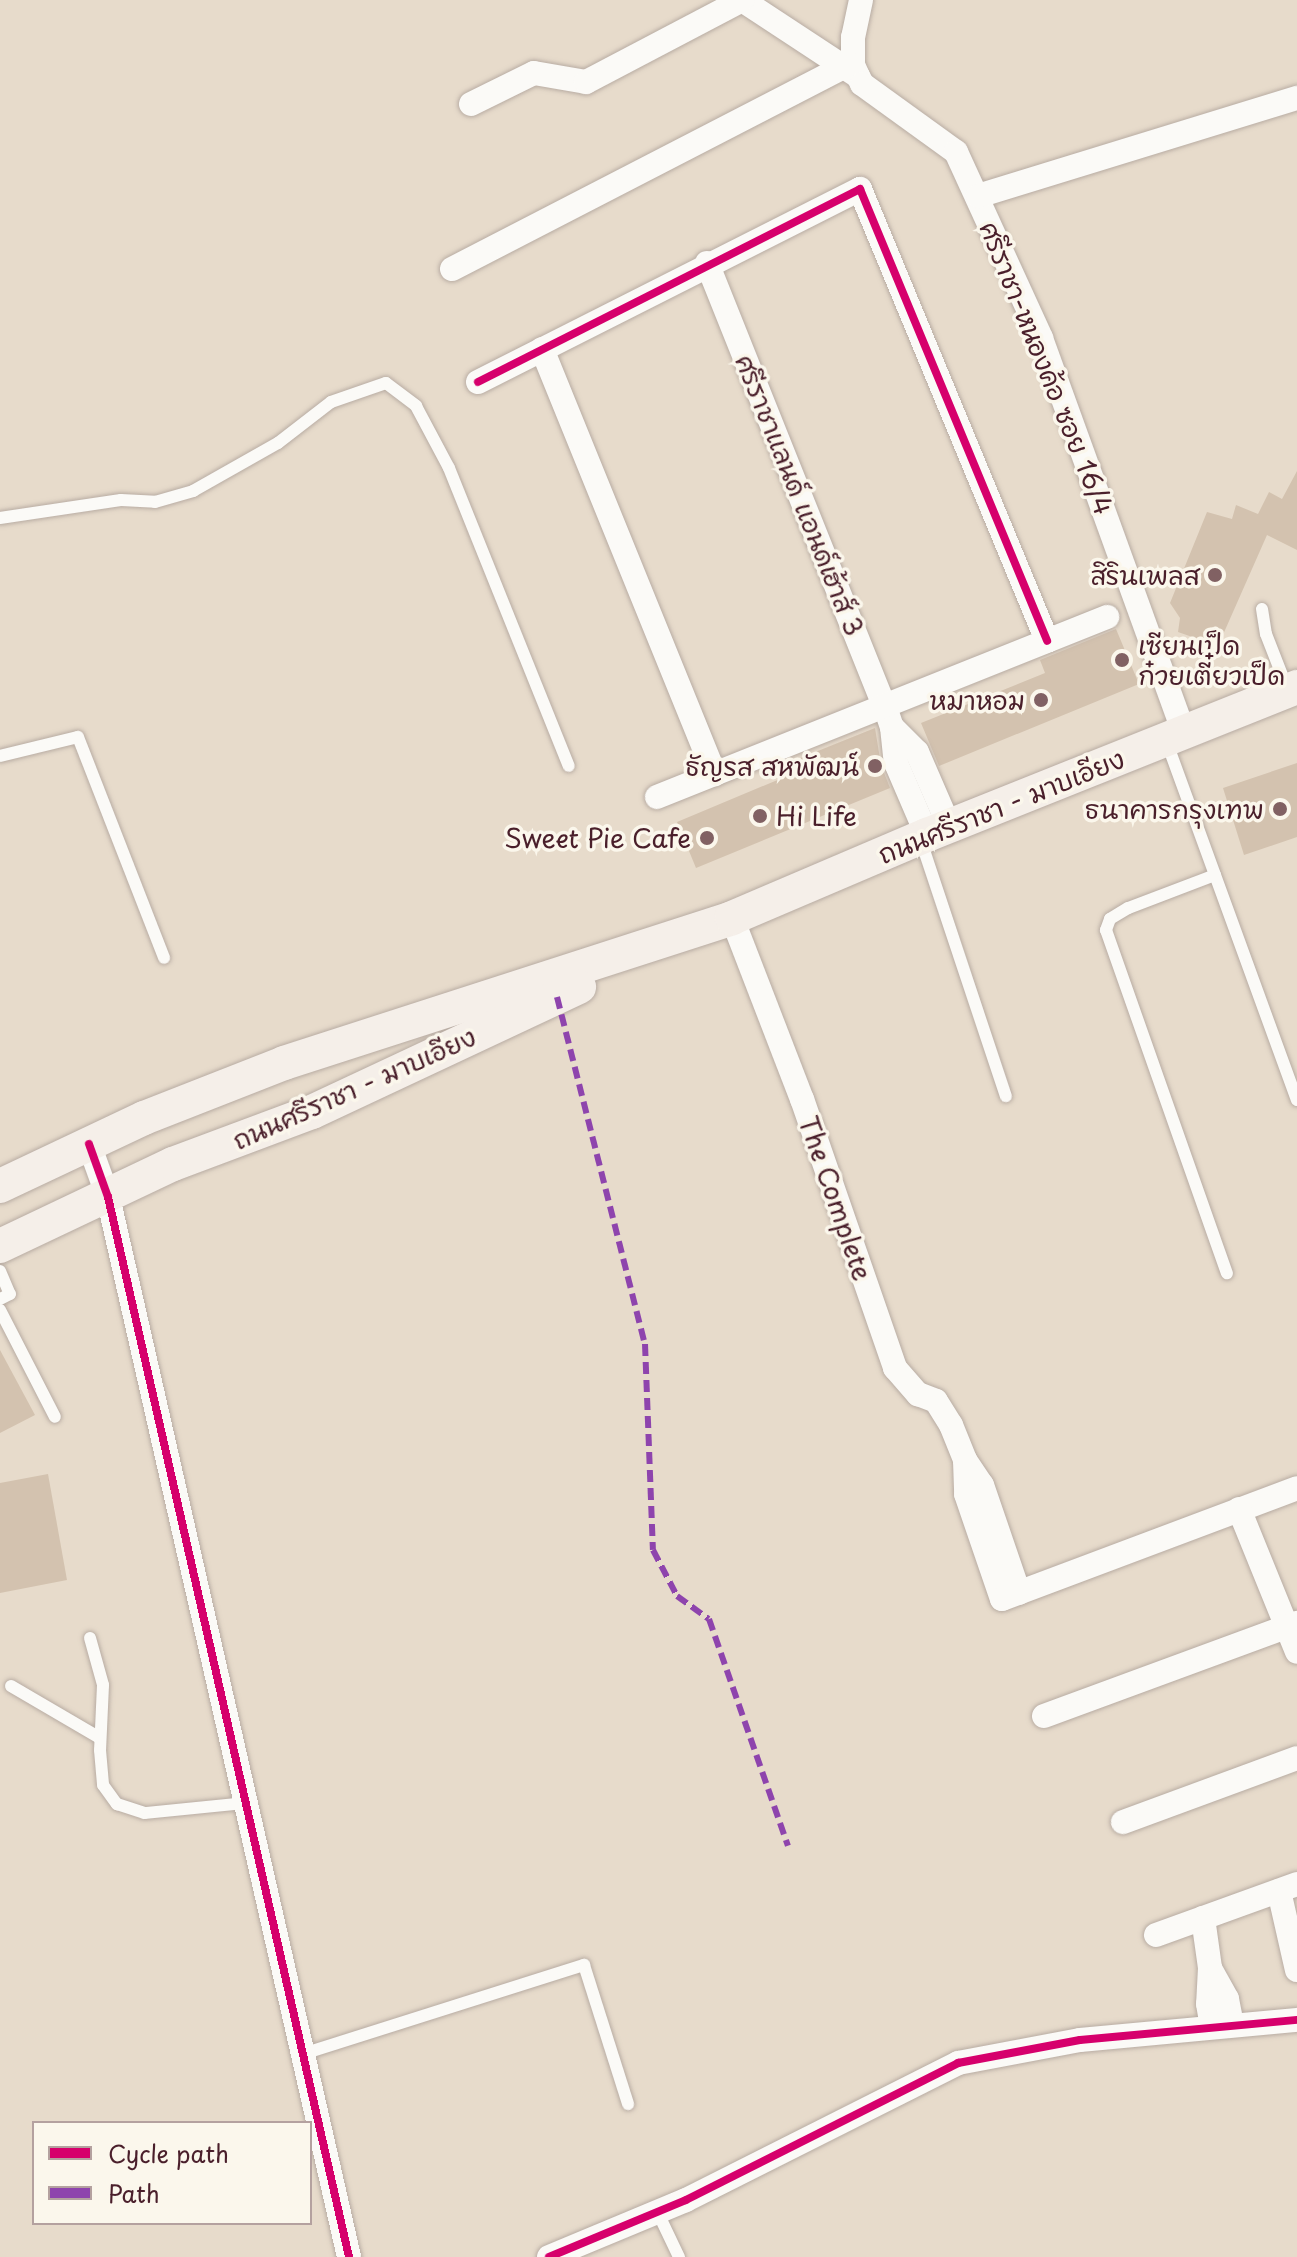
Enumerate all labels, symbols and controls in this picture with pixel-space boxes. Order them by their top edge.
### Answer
street label: ศรีราชา-หนองค้อ ซอย 16/4 [974,217,1120,519]
street label: ศรีราชาแลนด์ แอนด์เฮ้าส์ 3 [729,350,871,640]
place label: สิรินเพลส [1091,559,1199,591]
marker: สิรินเพลส [1206,566,1224,584]
place label: เซียนเป็ด ก๋วยเตี๋ยวเป็ด [1138,629,1285,690]
marker: เซียนเป็ด ก๋วยเตี๋ยวเป็ด [1113,651,1131,669]
place label: หมาหอม [930,684,1025,716]
marker: หมาหอม [1032,691,1050,709]
street label: ถนนศรีราชา - มาบเอียง [873,742,1129,870]
place label: ธัญรส สหพัฒน์ [686,750,859,782]
marker: ธัญรส สหพัฒน์ [866,757,884,775]
place label: ธนาคารกรุงเทพ [1085,793,1264,825]
place label: Hi Life [776,800,857,832]
marker: ธนาคารกรุงเทพ [1271,800,1289,818]
marker: Hi Life [751,807,769,825]
place label: Sweet Pie Cafe [503,822,691,854]
marker: Sweet Pie Cafe [698,829,716,847]
street label: ถนนศรีราชา - มาบเอียง [228,1020,480,1156]
street label: The Complete [793,1111,879,1285]
legend [32,2121,312,2225]
text: Cycle path [108,2135,229,2171]
text: Path [108,2175,160,2211]

